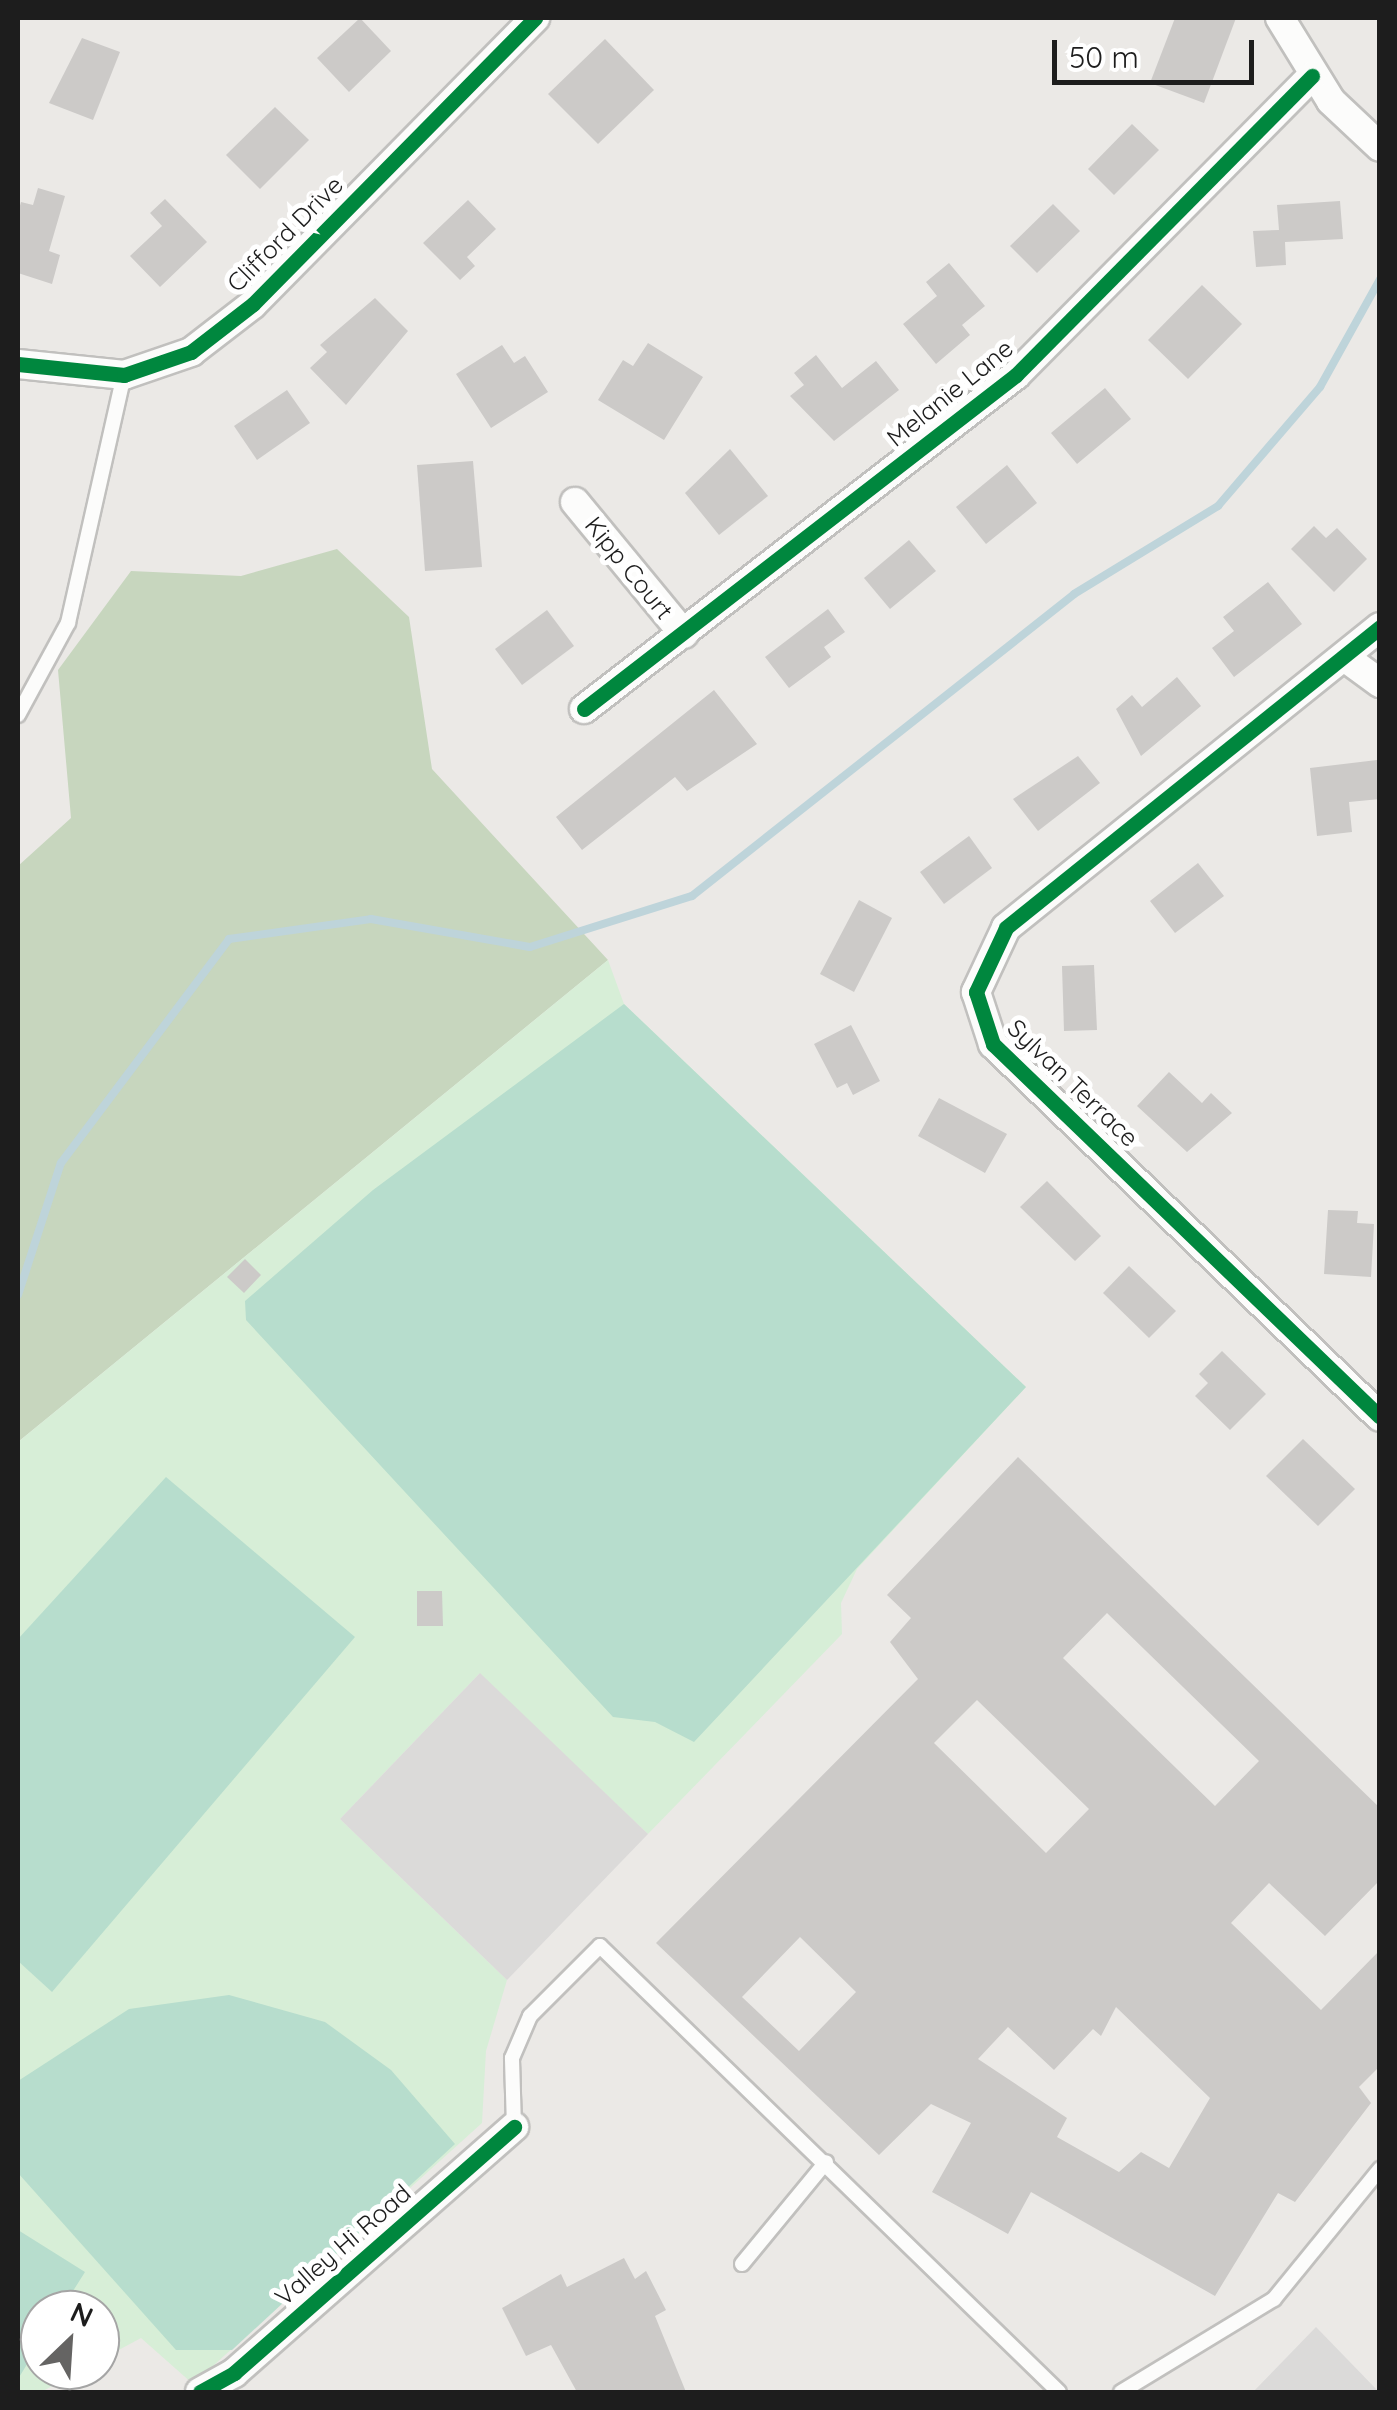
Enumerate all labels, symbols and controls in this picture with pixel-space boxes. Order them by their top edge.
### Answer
scale bar [1057,20,1260,82]
text: 50 m [1069,38,1139,76]
street label: Clifford Drive [221,170,349,298]
street label: Melanie Lane [881,333,1019,453]
street label: Kipp Court [579,511,679,625]
street label: Sylvan Terrace [1001,1013,1145,1153]
street label: Valley Hi Road [269,2178,417,2312]
north arrow [20,2290,120,2390]
text: N [65,2294,99,2334]

